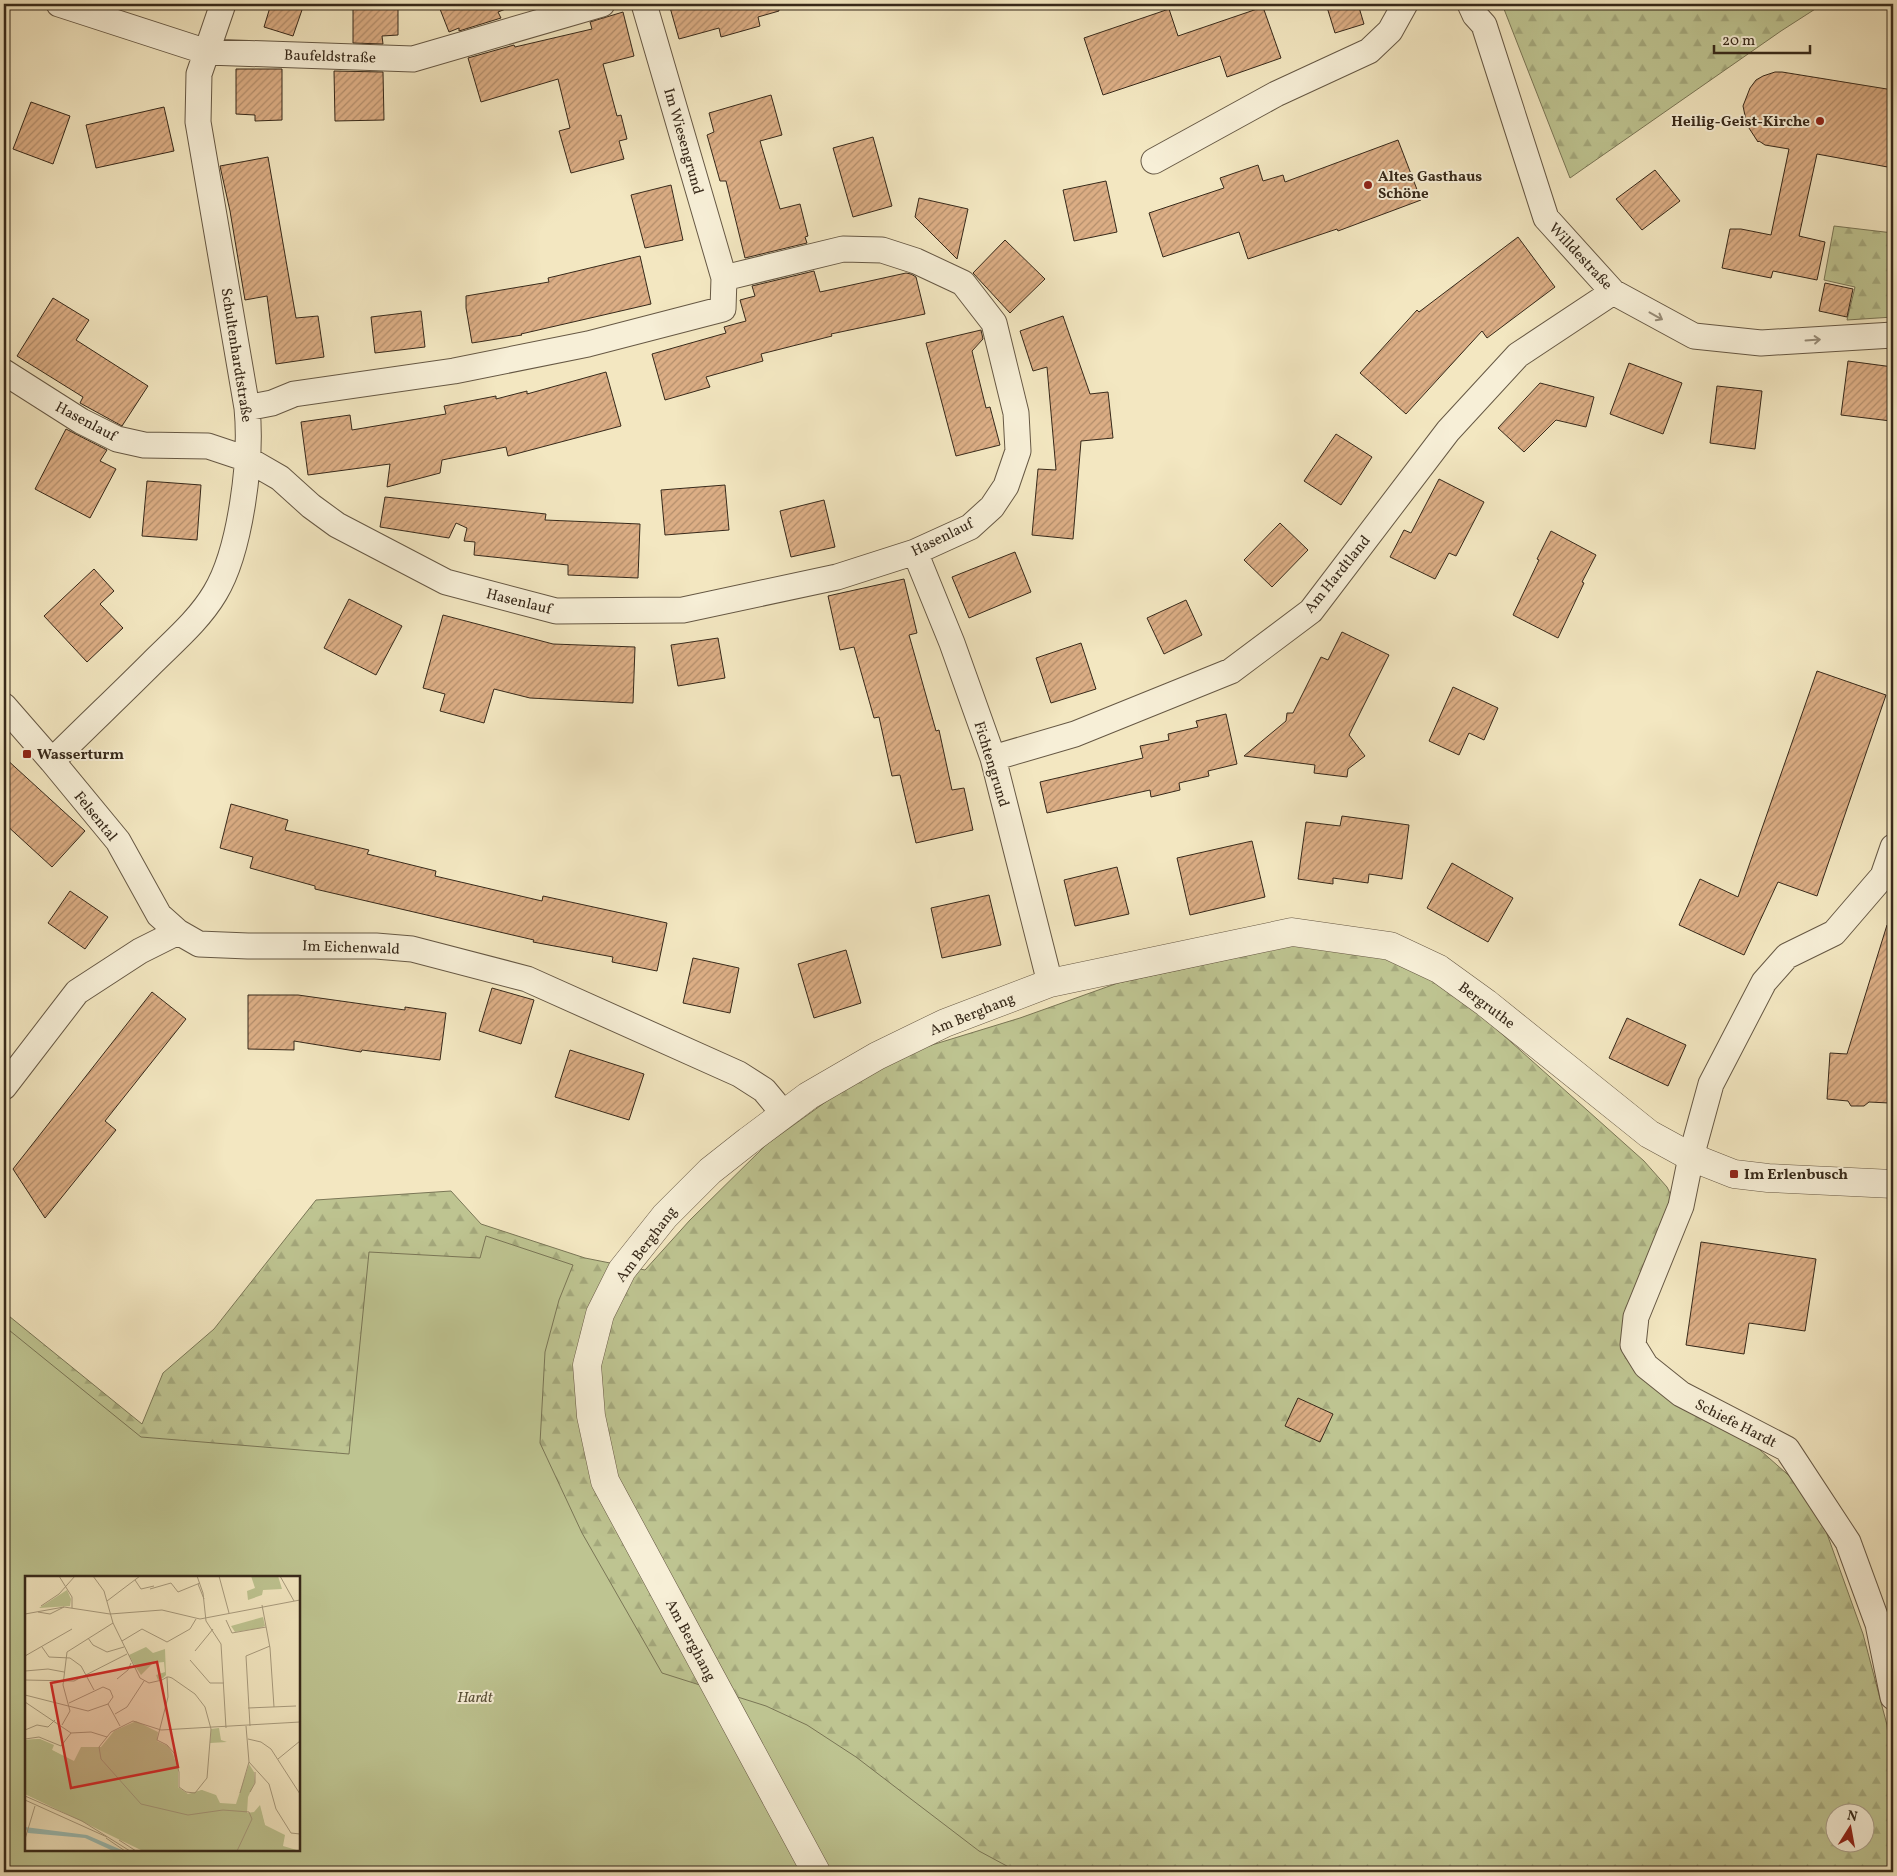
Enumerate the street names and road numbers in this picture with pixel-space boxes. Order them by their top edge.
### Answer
street label: Baufeldstraße [284,45,376,70]
street label: Im Wiesengrund [657,86,708,197]
street label: Willdestraße [1543,219,1617,295]
street label: Schultenhardtstraße [215,287,256,424]
street label: Hasenlauf [51,397,121,448]
street label: Hasenlauf [908,513,979,562]
street label: Am Hardtland [1300,531,1376,618]
street label: Hasenlauf [484,584,555,621]
street label: Fichtengrund [968,719,1014,810]
street label: Felsental [68,787,122,846]
street label: Im Eichenwald [302,936,400,961]
street label: Bergruthe [1453,978,1519,1035]
street label: Am Berghang [927,989,1019,1042]
street label: Am Berghang [612,1202,683,1287]
street label: Schiefe Hardt [1691,1395,1780,1454]
street label: Am Berghang [659,1596,720,1686]

